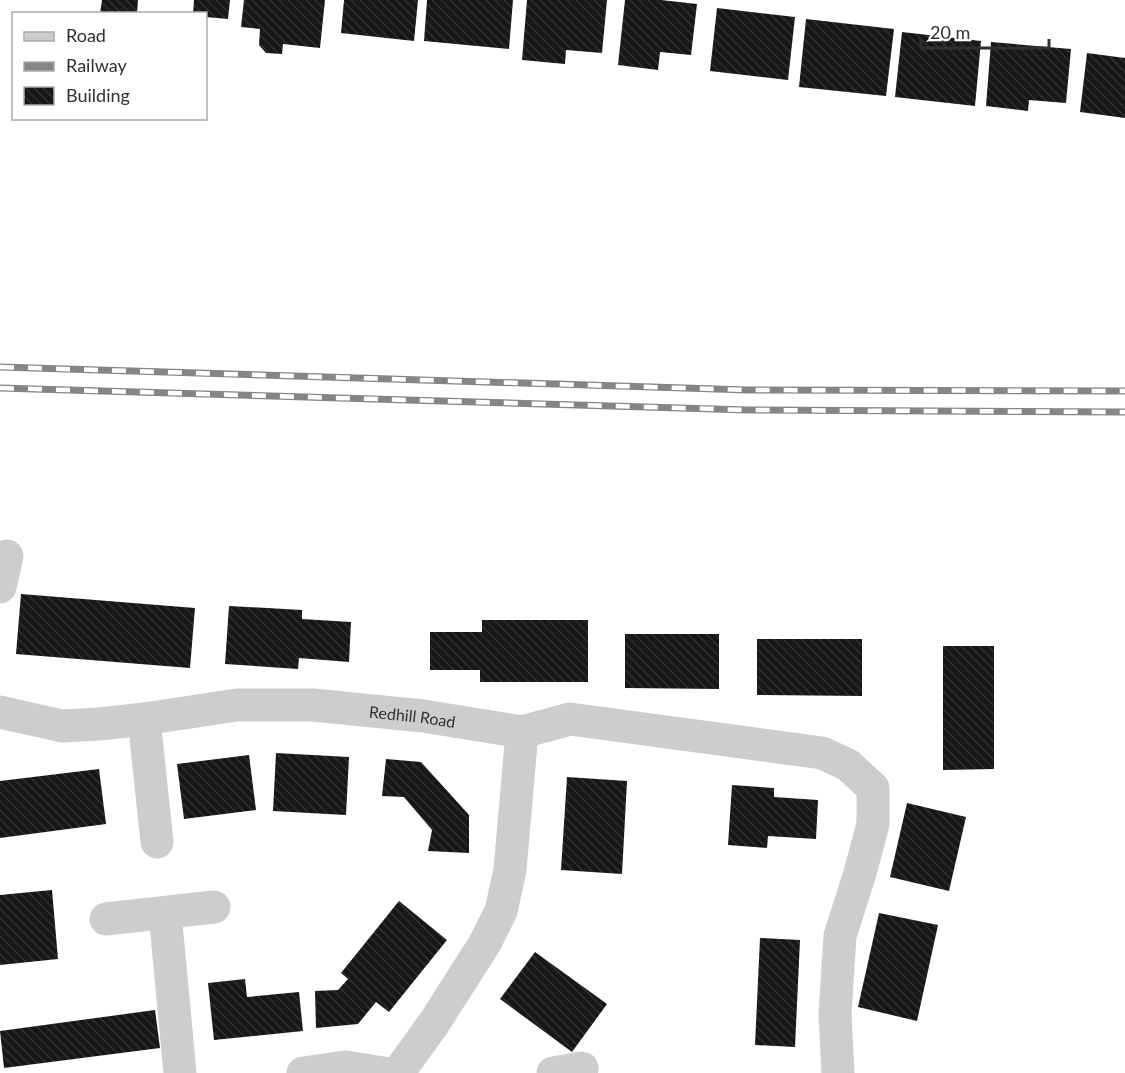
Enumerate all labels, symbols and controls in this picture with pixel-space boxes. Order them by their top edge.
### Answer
legend [12,12,207,120]
scale bar [921,12,1048,50]
text: 20 m [930,21,970,43]
text: Road [66,24,106,46]
text: Railway [66,54,127,76]
text: Building [66,84,130,106]
street label: Redhill Road [368,701,457,731]

